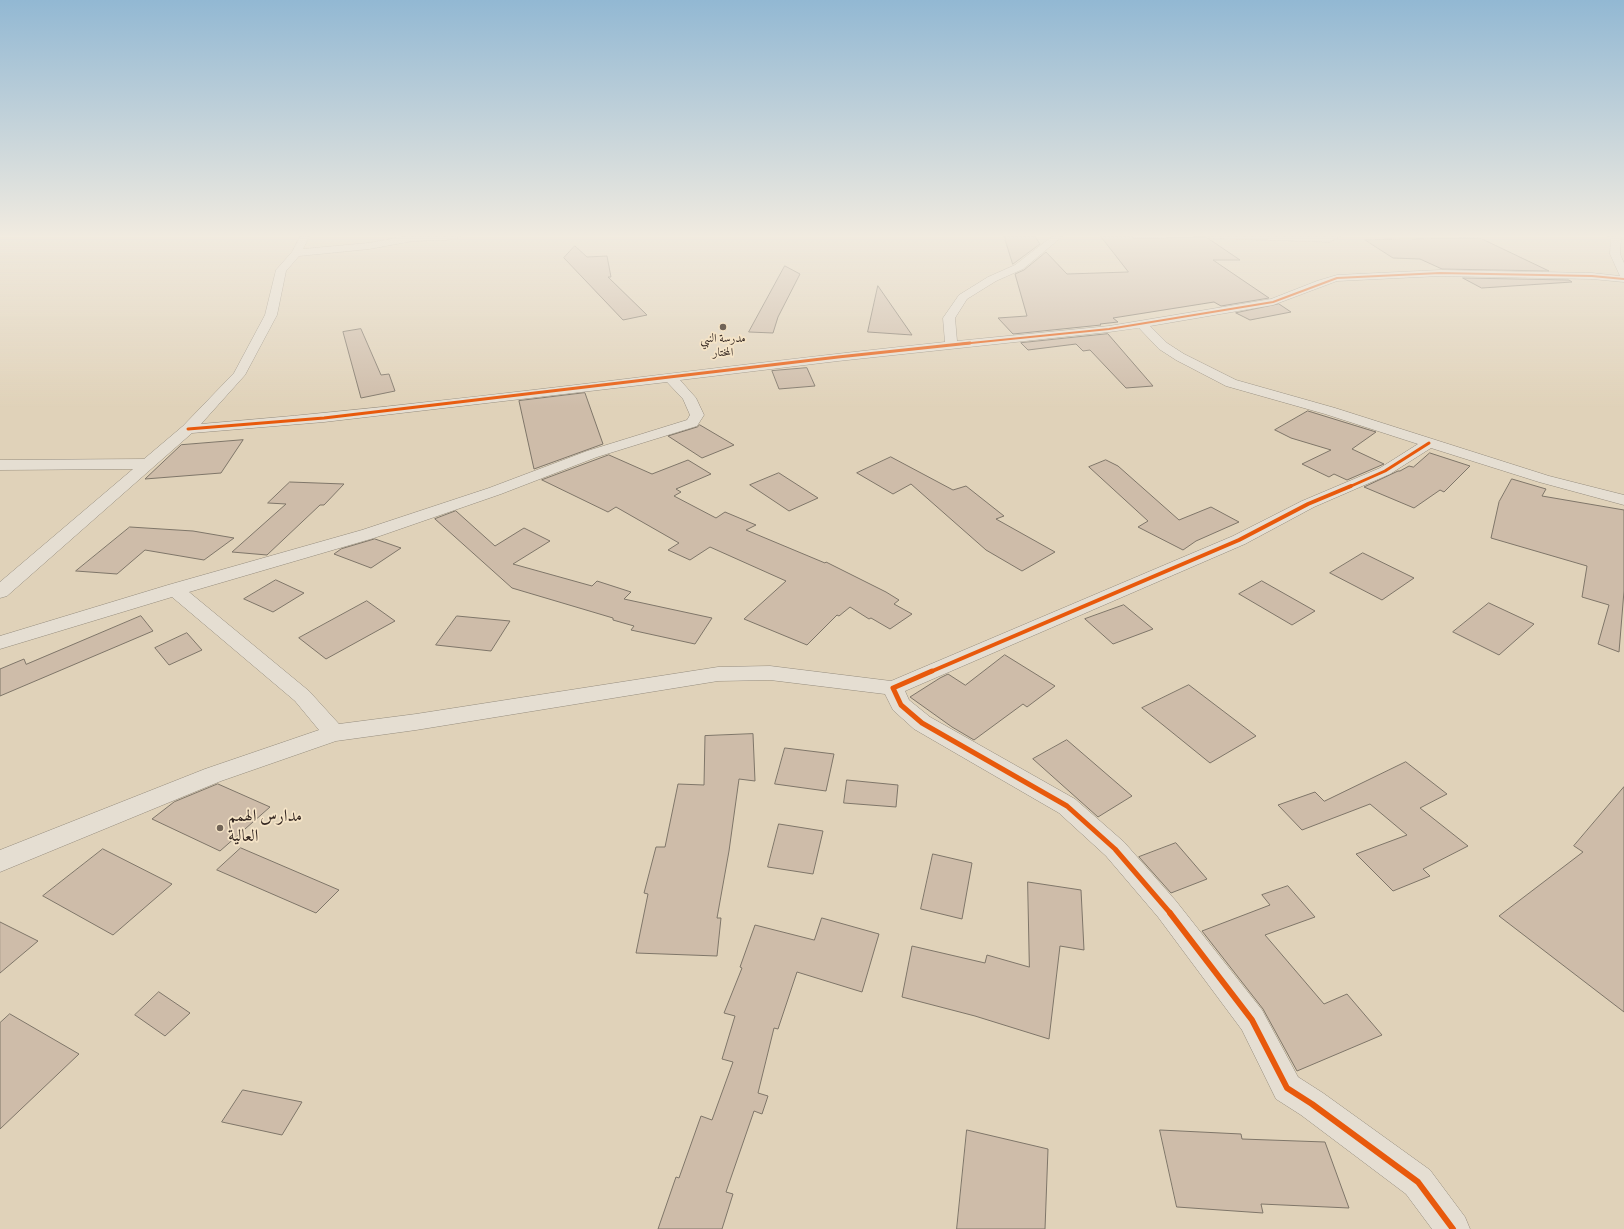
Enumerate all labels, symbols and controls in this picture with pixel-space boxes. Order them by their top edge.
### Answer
marker: مدرسة النبي المختار [718,322,728,332]
place label: مدرسة النبي المختار [700,333,746,361]
place label: مدارس الهمم العالية [228,808,302,848]
marker: مدارس الهمم العالية [215,823,225,833]

